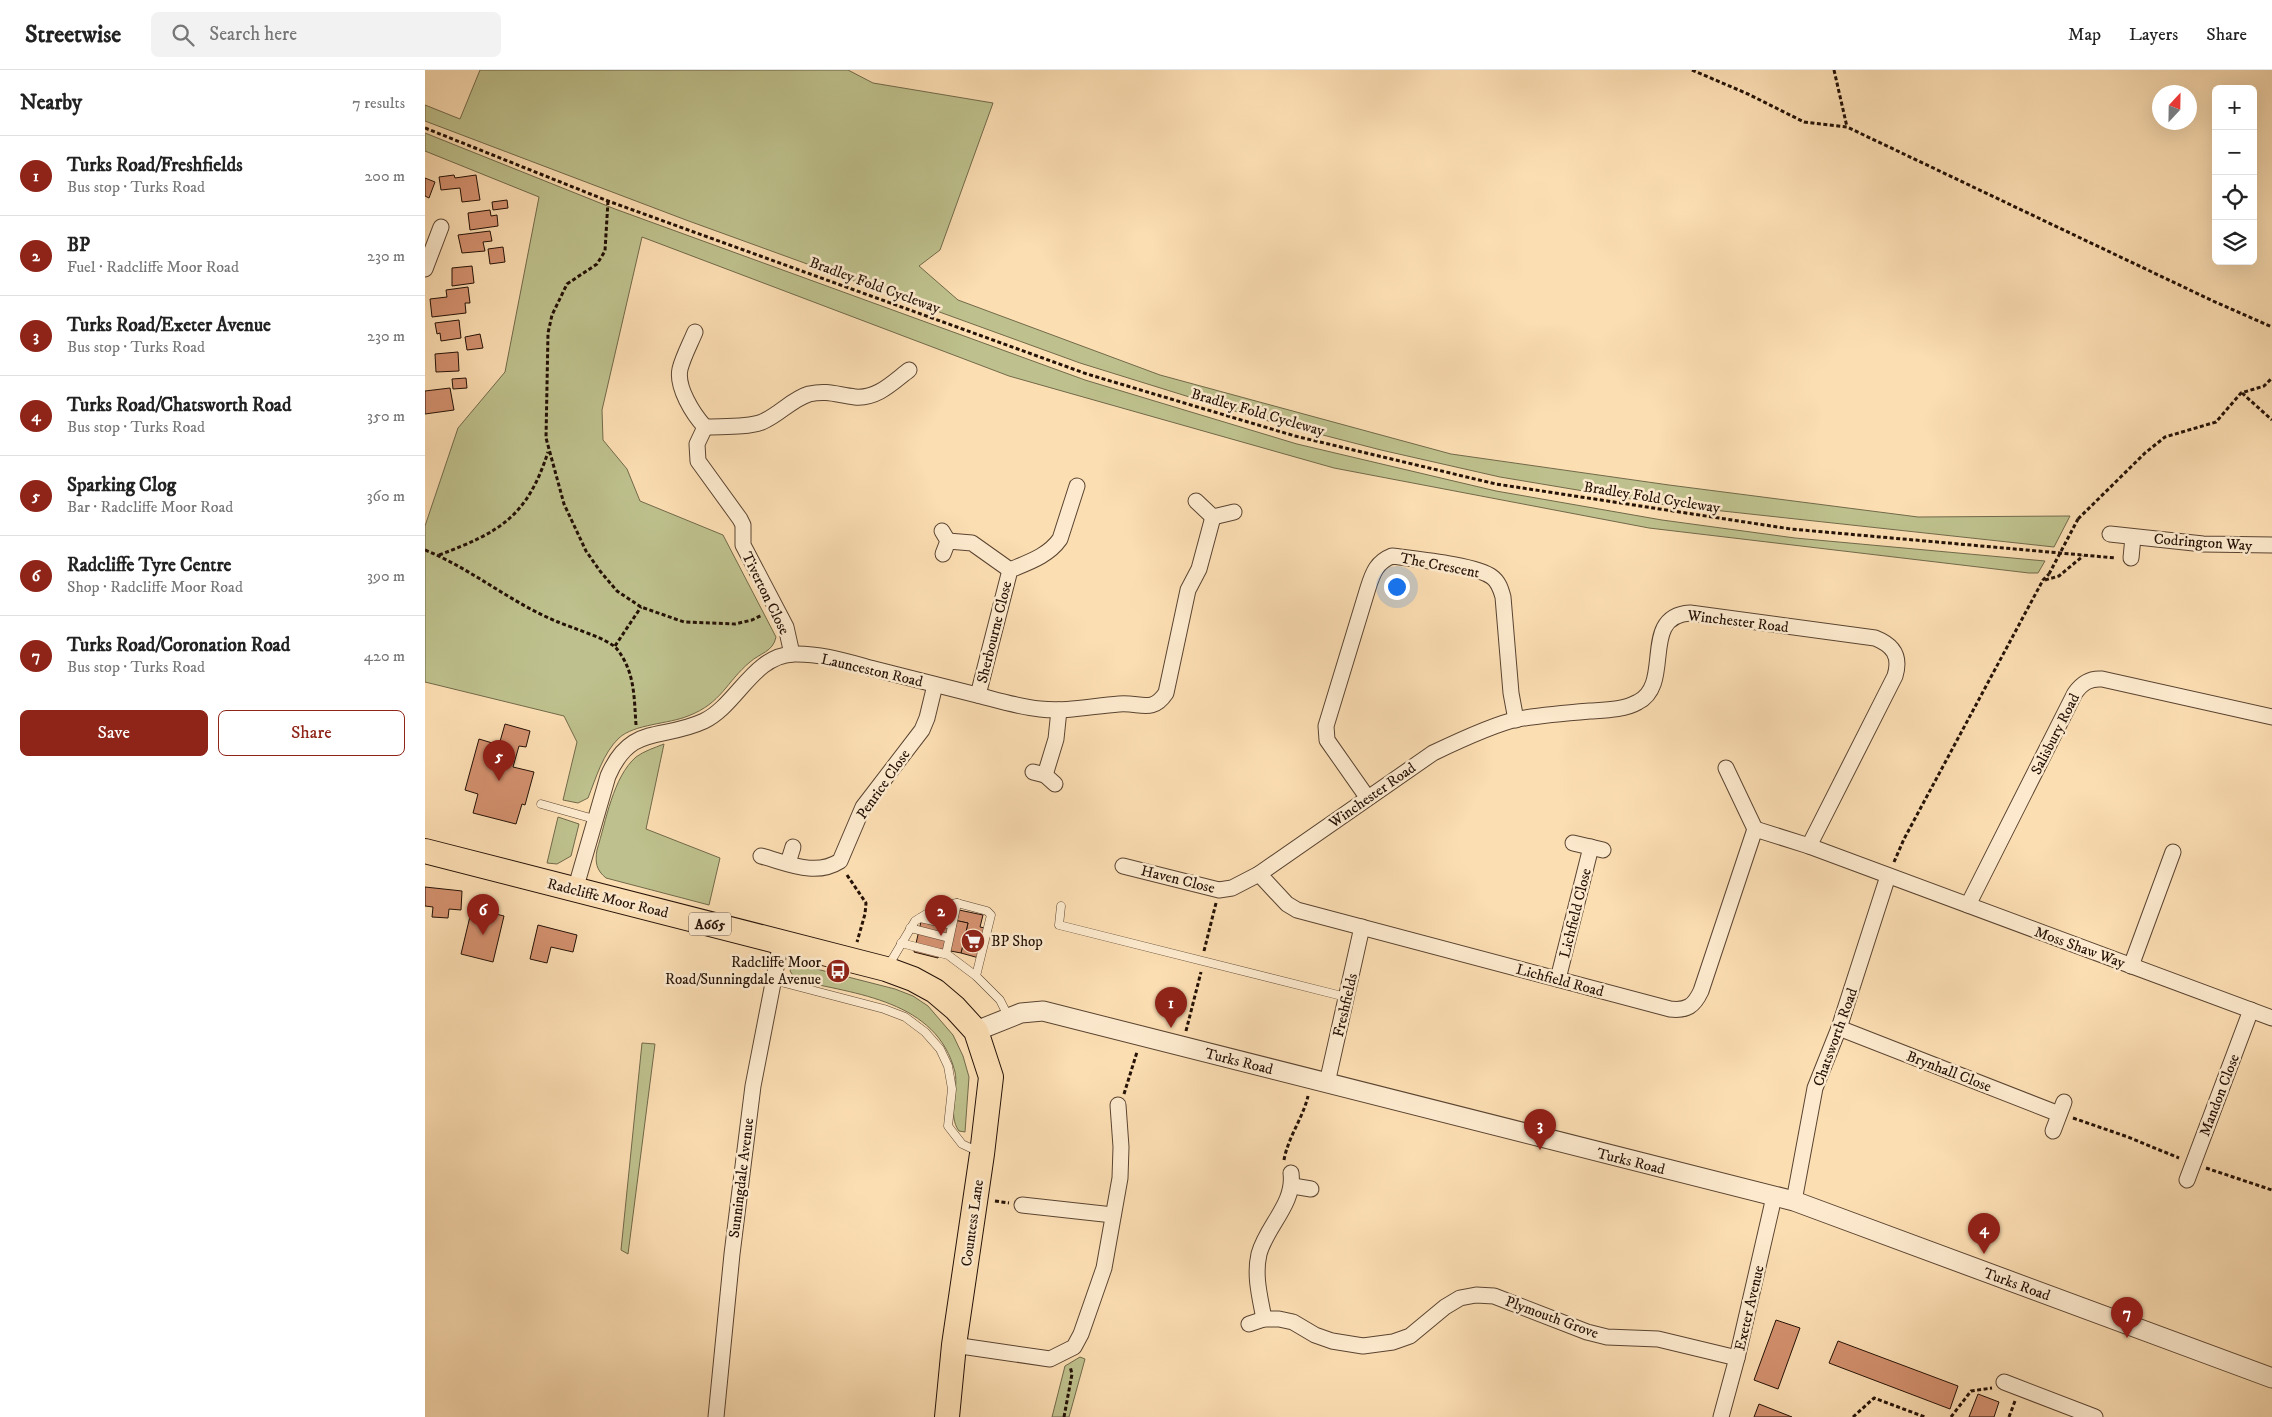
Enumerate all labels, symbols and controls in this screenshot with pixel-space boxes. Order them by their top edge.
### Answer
search box [151,12,501,57]
text: Streetwise [25,20,121,50]
icon: search [169,21,197,49]
text: Search here [209,23,297,46]
text: Map [2068,24,2101,46]
text: Layers [2129,24,2178,46]
text: Share [2206,24,2247,46]
north arrow [2152,85,2197,130]
map controls [2212,85,2257,265]
button: + [2212,85,2257,130]
text: Nearby [20,90,82,116]
text: 7 results [352,93,405,113]
button: − [2212,130,2257,175]
text: Turks Road/Freshfields [67,154,243,177]
text: 1 [33,166,39,186]
text: 200 m [364,166,405,186]
button: locate [2212,175,2257,220]
text: Bus stop · Turks Road [67,177,205,197]
button: layers [2212,220,2257,265]
text: BP [67,234,90,257]
text: 2 [32,246,40,266]
text: 230 m [367,246,405,266]
street label: Bradley Fold Cycleway [807,253,944,318]
text: Fuel · Radcliffe Moor Road [67,257,239,277]
text: Turks Road/Exeter Avenue [67,314,271,337]
text: 3 [33,326,39,346]
text: 230 m [367,326,405,346]
text: Bus stop · Turks Road [67,337,205,357]
street label: Bradley Fold Cycleway [1189,384,1328,441]
text: Turks Road/Chatsworth Road [67,394,291,417]
text: 4 [31,406,41,426]
text: 350 m [367,406,405,426]
text: Bus stop · Turks Road [67,417,205,437]
text: Sparking Clog [67,474,176,497]
street label: Bradley Fold Cycleway [1582,477,1722,518]
text: 5 [32,486,40,506]
text: 360 m [367,486,405,506]
text: Bar · Radcliffe Moor Road [67,497,233,517]
street label: Codrington Way [2153,530,2254,555]
street label: The Crescent [1399,548,1481,583]
street label: Tiverton Close [737,549,794,638]
text: Radcliffe Tyre Centre [67,554,231,577]
text: 6 [32,566,40,586]
text: 390 m [367,566,405,586]
your location [1384,574,1410,600]
text: Shop · Radcliffe Moor Road [67,577,243,597]
street label: Sherbourne Close [973,579,1016,685]
street label: Winchester Road [1685,606,1790,637]
text: Turks Road/Coronation Road [67,634,290,657]
text: 7 [32,646,40,666]
text: 420 m [364,646,405,666]
street label: Launceston Road [819,650,925,692]
text: Bus stop · Turks Road [67,657,205,677]
street label: Salisbury Road [2027,690,2084,778]
button: Save [20,710,208,756]
button: Share [218,710,405,756]
pin: 5 [483,740,515,781]
street label: Penrice Close [852,746,914,823]
street label: Winchester Road [1324,758,1420,833]
street label: Haven Close [1139,861,1217,898]
street label: Lichfield Close [1555,866,1596,960]
street label: Radcliffe Moor Road [545,874,671,923]
pin: 6 [467,894,499,935]
pin: 2 [925,895,957,936]
road number: A665 [689,912,731,936]
street label: Moss Shaw Way [2032,922,2129,973]
supermarket icon: BP Shop [960,928,986,954]
place label: BP Shop [991,932,1043,951]
place label: Radcliffe Moor Road/Sunningdale Avenue [665,953,821,989]
bus stop icon: Radcliffe Moor Road/Sunningdale Avenue [825,958,851,984]
street label: Lichfield Road [1514,960,1606,1001]
street label: Freshfields [1329,971,1362,1039]
street label: Chatsworth Road [1809,985,1862,1089]
pin: 1 [1155,987,1187,1028]
street label: Turks Road [1203,1044,1276,1079]
street label: Brynhall Close [1904,1047,1994,1096]
street label: Mandon Close [2195,1051,2244,1139]
pin: 3 [1524,1109,1556,1150]
street label: Sunningdale Avenue [725,1117,758,1239]
street label: Turks Road [1595,1144,1668,1179]
street label: Countess Lane [957,1178,988,1268]
pin: 4 [1968,1213,2000,1254]
street label: Exeter Avenue [1730,1263,1769,1353]
street label: Turks Road [1981,1264,2053,1305]
street label: Plymouth Grove [1503,1292,1601,1343]
pin: 7 [2111,1297,2143,1338]

